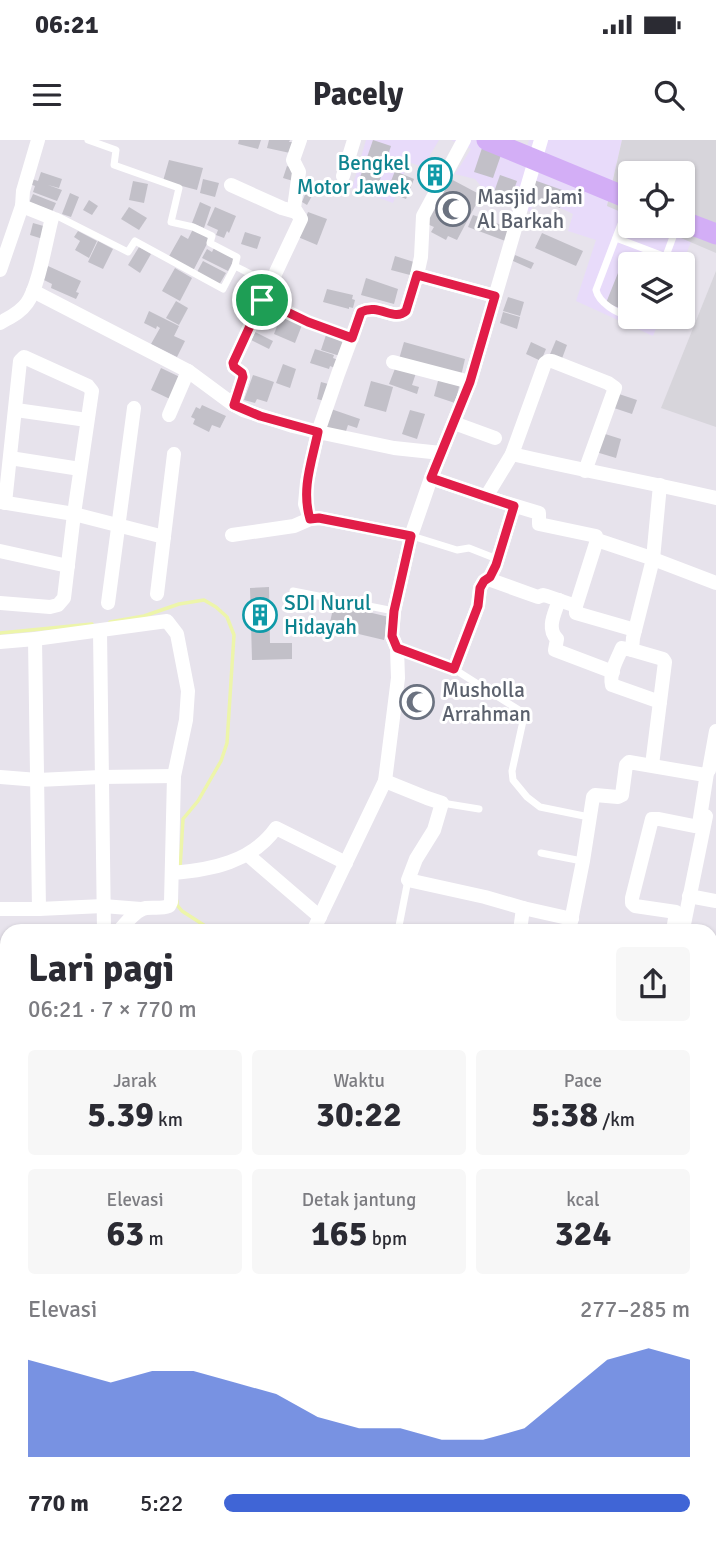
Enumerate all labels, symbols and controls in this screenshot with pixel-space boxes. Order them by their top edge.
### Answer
text: 06:21 [35,9,99,41]
text: Pacely [313,75,403,114]
icon: menu [28,76,66,114]
icon: search [650,76,688,114]
place label: Bengkel Motor Jawek [297,150,410,200]
building icon: Bengkel Motor Jawek [416,156,454,194]
map controls [618,161,695,329]
button: locate [618,161,695,238]
place label: Masjid Jami Al Barkah [477,184,583,234]
mosque icon: Masjid Jami Al Barkah [434,190,472,228]
button: layers [618,252,695,329]
pin [232,270,292,330]
icon: arrive [243,281,281,319]
place label: SDI Nurul Hidayah [284,590,371,640]
building icon: SDI Nurul Hidayah [241,596,279,634]
place label: Musholla Arrahman [442,677,531,727]
mosque icon: Musholla Arrahman [398,683,436,721]
text: Lari pagi [28,945,174,992]
button: share [616,947,690,1021]
text: 06:21 · 7 × 770 m [28,995,197,1024]
text: Jarak [113,1069,157,1093]
text: Waktu [333,1069,385,1093]
text: Pace [564,1069,602,1093]
text: 5.39 [87,1093,154,1136]
text: 30:22 [316,1093,402,1136]
text: 5:38 [531,1093,598,1136]
text: km [154,1108,183,1132]
text: /km [598,1108,635,1132]
text: Elevasi [106,1188,164,1212]
text: Detak jantung [302,1188,416,1212]
text: kcal [566,1188,600,1212]
text: 63 [106,1212,144,1255]
text: 165 [311,1212,368,1255]
text: 324 [555,1212,611,1255]
text: m [144,1227,164,1251]
text: bpm [368,1227,407,1251]
text: Elevasi [28,1295,97,1324]
text: 277–285 m [580,1295,690,1324]
text: 770 m [28,1489,89,1518]
text: 5:22 [140,1489,183,1518]

